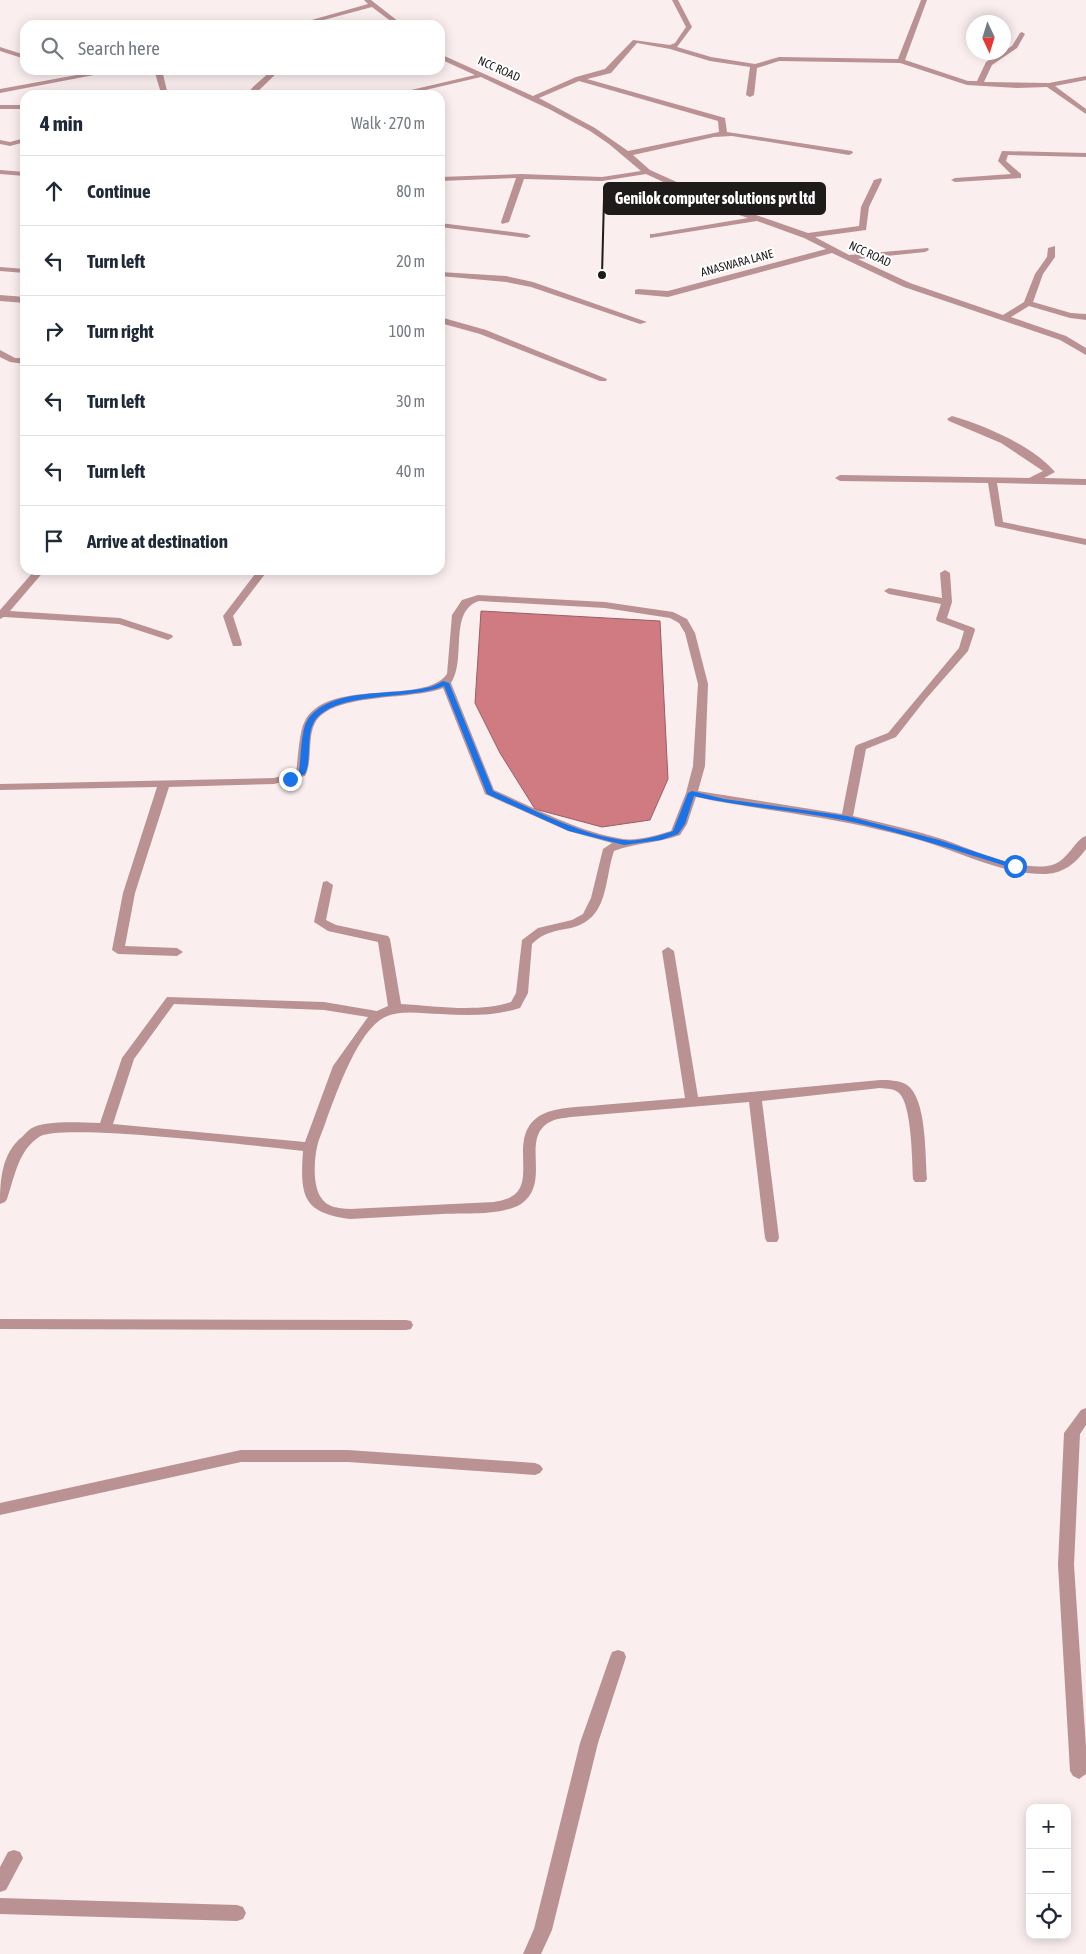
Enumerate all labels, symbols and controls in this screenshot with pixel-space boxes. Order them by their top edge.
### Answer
north arrow [966,15,1011,60]
search box [20,20,445,75]
icon: search [38,34,66,62]
text: Search here [78,37,160,59]
street label: NCC ROAD [476,53,523,85]
text: 4 min [40,111,83,135]
text: Walk · 270 m [351,114,425,132]
icon: ahead [40,177,68,205]
text: Continue [87,180,151,202]
text: 80 m [396,182,425,200]
callout: Genilok computer solutions pvt ltd [604,183,825,214]
text: Genilok computer solutions pvt ltd [615,189,816,207]
street label: NCC ROAD [847,238,893,270]
icon: left [40,247,68,275]
street label: ANASWARA LANE [699,247,775,279]
text: Turn left [87,250,145,272]
text: 20 m [396,252,425,270]
icon: right [40,317,68,345]
text: Turn right [87,320,154,342]
text: 100 m [389,322,425,340]
icon: left [40,387,68,415]
text: Turn left [87,390,145,412]
text: 30 m [396,392,425,410]
icon: left [40,457,68,485]
text: Turn left [87,460,145,482]
text: 40 m [396,462,425,480]
icon: arrive [40,527,68,555]
text: Arrive at destination [87,530,228,552]
route end [279,768,302,791]
route start [1004,855,1027,878]
map controls [1026,1804,1071,1939]
button: + [1026,1804,1071,1849]
button: − [1026,1849,1071,1894]
button: locate [1026,1894,1071,1939]

